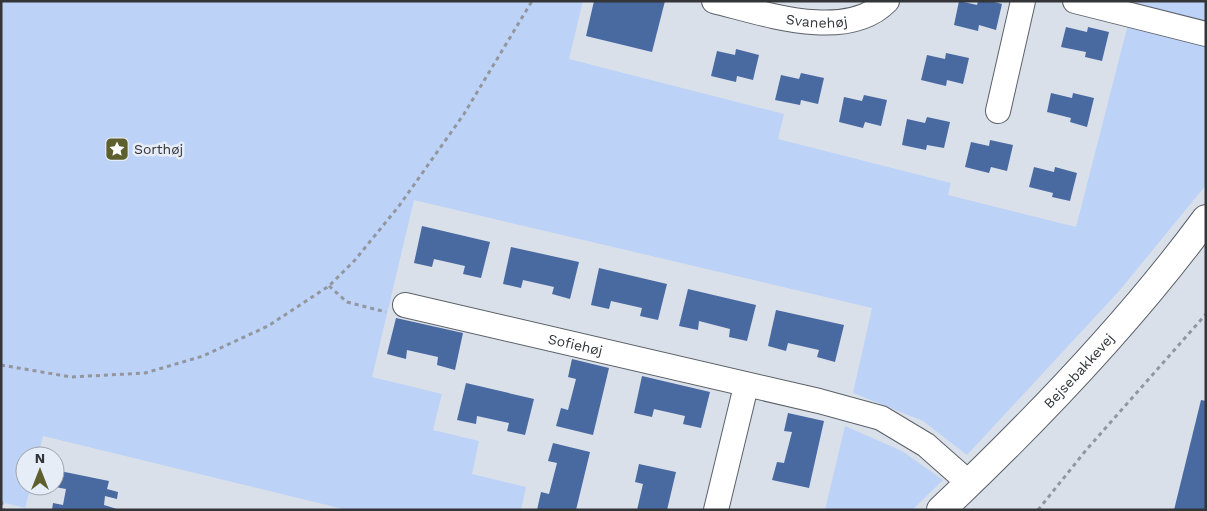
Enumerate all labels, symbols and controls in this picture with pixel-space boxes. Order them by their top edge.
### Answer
street label: Svanehøj [785,11,849,31]
place icon: Sorthøj [104,136,130,162]
place label: Sorthøj [134,141,183,157]
street label: Sofiehøj [547,330,604,359]
street label: Bejsebakkevej [1040,330,1117,411]
north arrow [15,446,65,496]
text: N [35,450,45,466]

